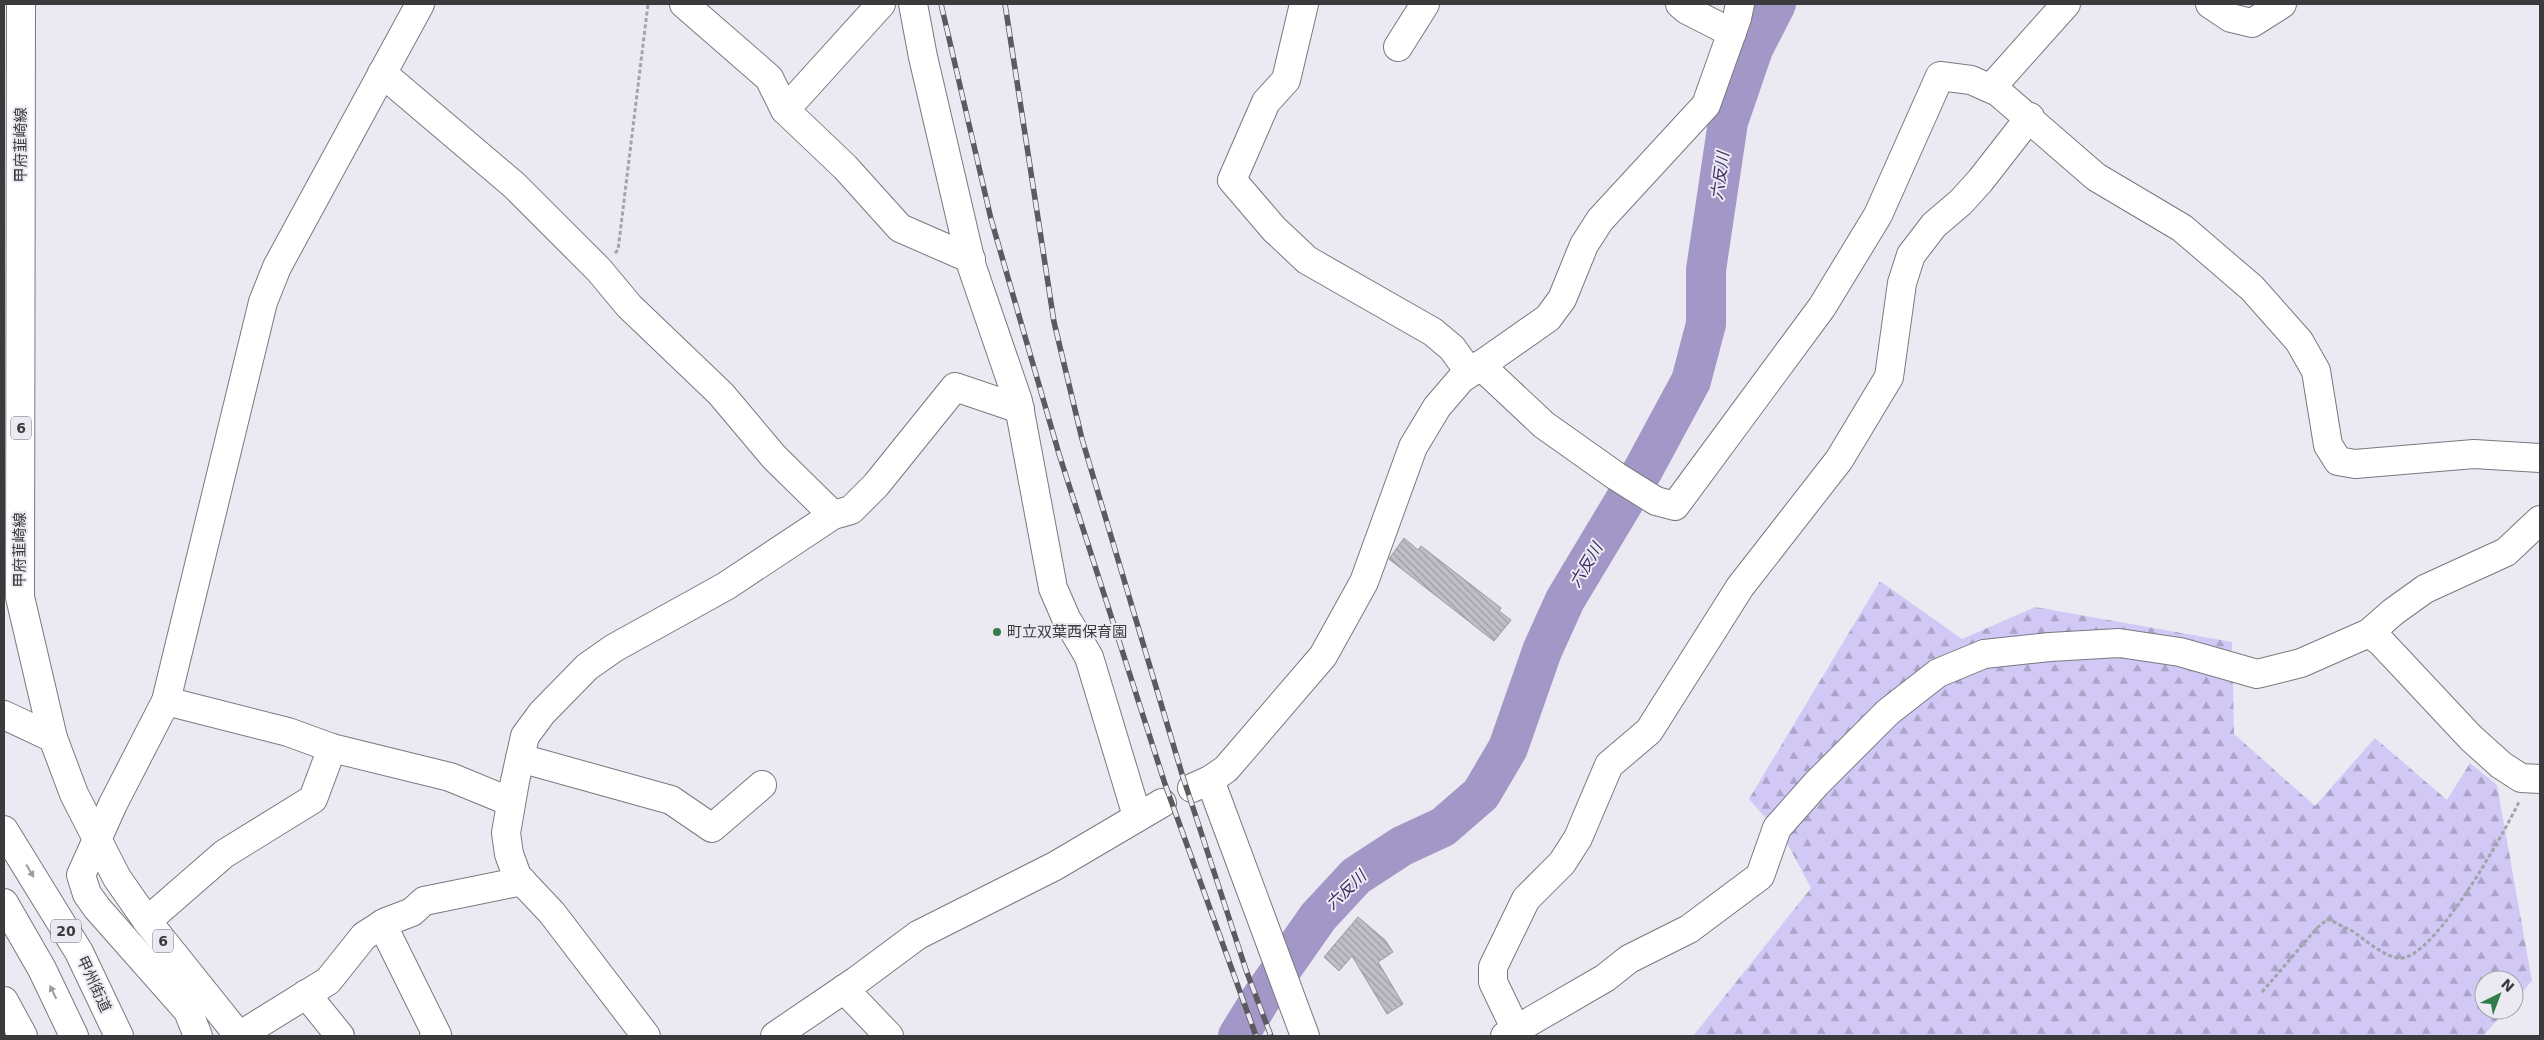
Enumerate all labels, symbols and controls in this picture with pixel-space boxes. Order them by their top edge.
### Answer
street label: 甲府韮崎線 [12,107,30,183]
water label: 六反川 [1707,149,1733,201]
road number: 6 [11,416,31,439]
street label: 甲府韮崎線 [11,512,29,588]
water label: 六反川 [1565,538,1608,590]
place label: 町立双葉西保育園 [1007,623,1127,641]
marker: 町立双葉西保育園 [991,626,1003,638]
one-way arrow [26,865,35,878]
water label: 六反川 [1322,865,1371,913]
road number: 20 [51,919,81,942]
road number: 6 [153,929,173,952]
street label: 甲州街道 [73,953,115,1015]
north arrow [2474,970,2524,1020]
text: N [2498,975,2517,995]
one-way arrow [49,985,57,999]

